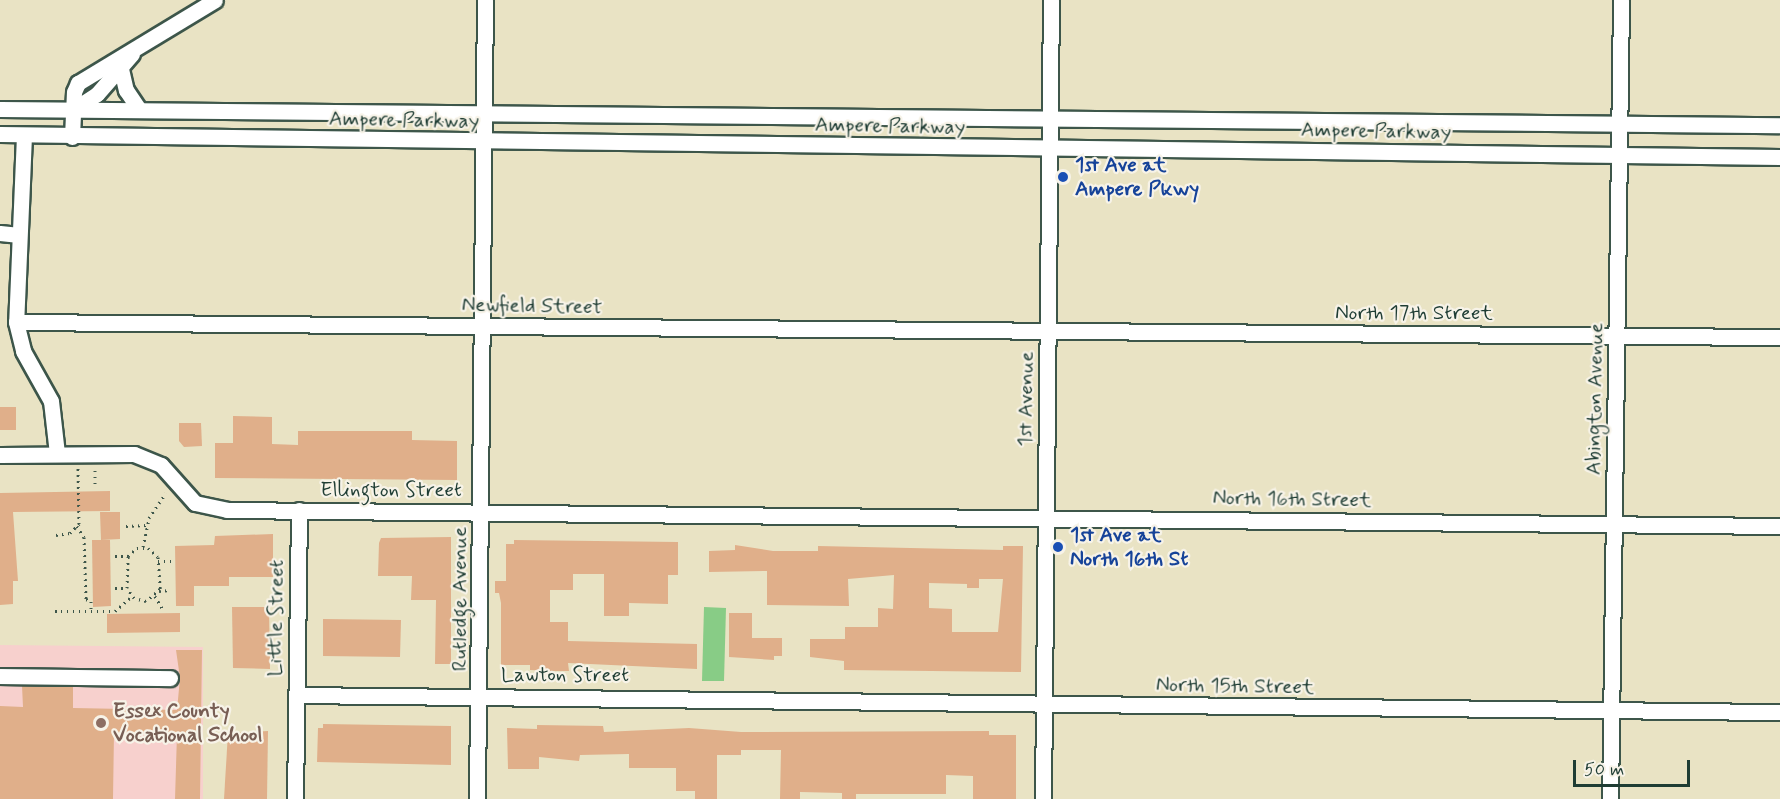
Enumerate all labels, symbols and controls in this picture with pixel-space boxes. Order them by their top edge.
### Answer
street label: Ampere Parkway [329,106,479,134]
street label: Ampere Parkway [815,112,965,140]
street label: Ampere Parkway [1301,117,1451,145]
place label: 1st Ave at Ampere Pkwy [1075,152,1199,202]
marker: 1st Ave at Ampere Pkwy [1056,170,1070,184]
street label: Newfield Street [462,292,602,320]
street label: North 17th Street [1335,300,1493,326]
street label: Abington Avenue [1581,322,1609,476]
street label: 1st Avenue [1013,351,1039,447]
street label: Ellington Street [319,477,463,503]
street label: North 16th Street [1212,485,1372,513]
place label: 1st Ave at North 16th St [1070,522,1188,572]
street label: Rutledge Avenue [447,527,473,671]
marker: 1st Ave at North 16th St [1051,540,1065,554]
street label: Little Street [262,557,290,679]
street label: Lawton Street [499,662,631,688]
street label: North 15th Street [1156,672,1314,700]
place label: Essex County Vocational School [113,698,262,748]
marker: Essex County Vocational School [94,716,108,730]
scale bar [1576,748,1693,786]
text: 50 m [1584,758,1624,782]

